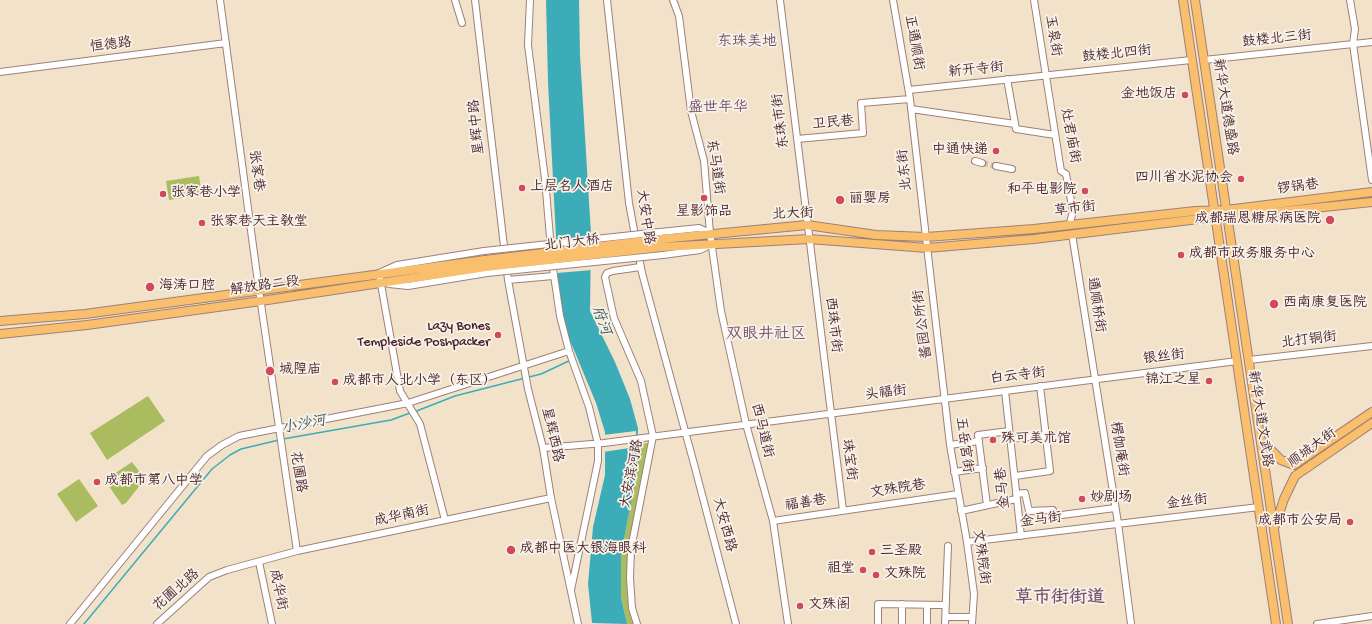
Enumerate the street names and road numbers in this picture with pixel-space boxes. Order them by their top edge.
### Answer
street label: 正通顺街 [900,14,926,72]
street label: 玉泉街 [1040,14,1064,58]
street label: 鼓楼北三街 [1241,28,1313,52]
street label: 恒德路 [89,35,133,57]
street label: 鼓楼北四街 [1081,43,1153,67]
street label: 新华大道德盛路 [1208,57,1240,157]
street label: 新开寺街 [947,60,1005,82]
street label: 东珠市街 [770,92,794,150]
street label: 星辉中路 [467,98,489,156]
street label: 灶君庙街 [1055,107,1083,165]
street label: 卫民巷 [811,114,855,134]
street label: 东马道街 [701,138,727,196]
street label: 北东街 [895,148,917,192]
street label: 张家巷 [244,149,266,193]
street label: 锣锅巷 [1276,177,1320,199]
street label: 大安中路 [631,188,657,246]
street label: 草市街 [1053,199,1097,221]
street label: 北大街 [772,206,814,224]
street label: 北门大桥 [543,232,601,256]
street label: 解放路二段 [229,274,301,300]
street label: 通顺桥街 [1082,276,1108,334]
street label: 酱园公所街 [911,288,937,360]
street label: 西珠市街 [820,296,844,354]
street label: 北打铜街 [1280,329,1338,353]
street label: 银丝街 [1142,347,1186,369]
street label: 白云寺街 [989,365,1047,389]
street label: 新华大道文武路 [1243,369,1275,469]
street label: 头福街 [864,383,908,405]
street label: 西马道街 [746,402,776,460]
street label: 星辉西路 [537,406,565,464]
street label: 五岳宫街 [951,416,975,474]
street label: 楞伽庵街 [1105,420,1131,478]
street label: 顺城大街 [1285,426,1341,472]
street label: 大安滨河路 [618,438,648,510]
street label: 珠宝街 [837,438,859,482]
street label: 花圃路 [285,450,309,494]
street label: 金马巷 [993,466,1015,510]
street label: 文殊院巷 [869,477,927,503]
street label: 福善巷 [784,492,828,516]
street label: 金丝街 [1165,492,1209,514]
street label: 大安西路 [708,496,738,554]
street label: 成华南街 [373,503,431,531]
street label: 金马街 [1019,510,1063,532]
street label: 文殊院街 [968,528,992,586]
street label: 花圃北路 [150,566,204,616]
street label: 成华街 [264,568,290,612]

